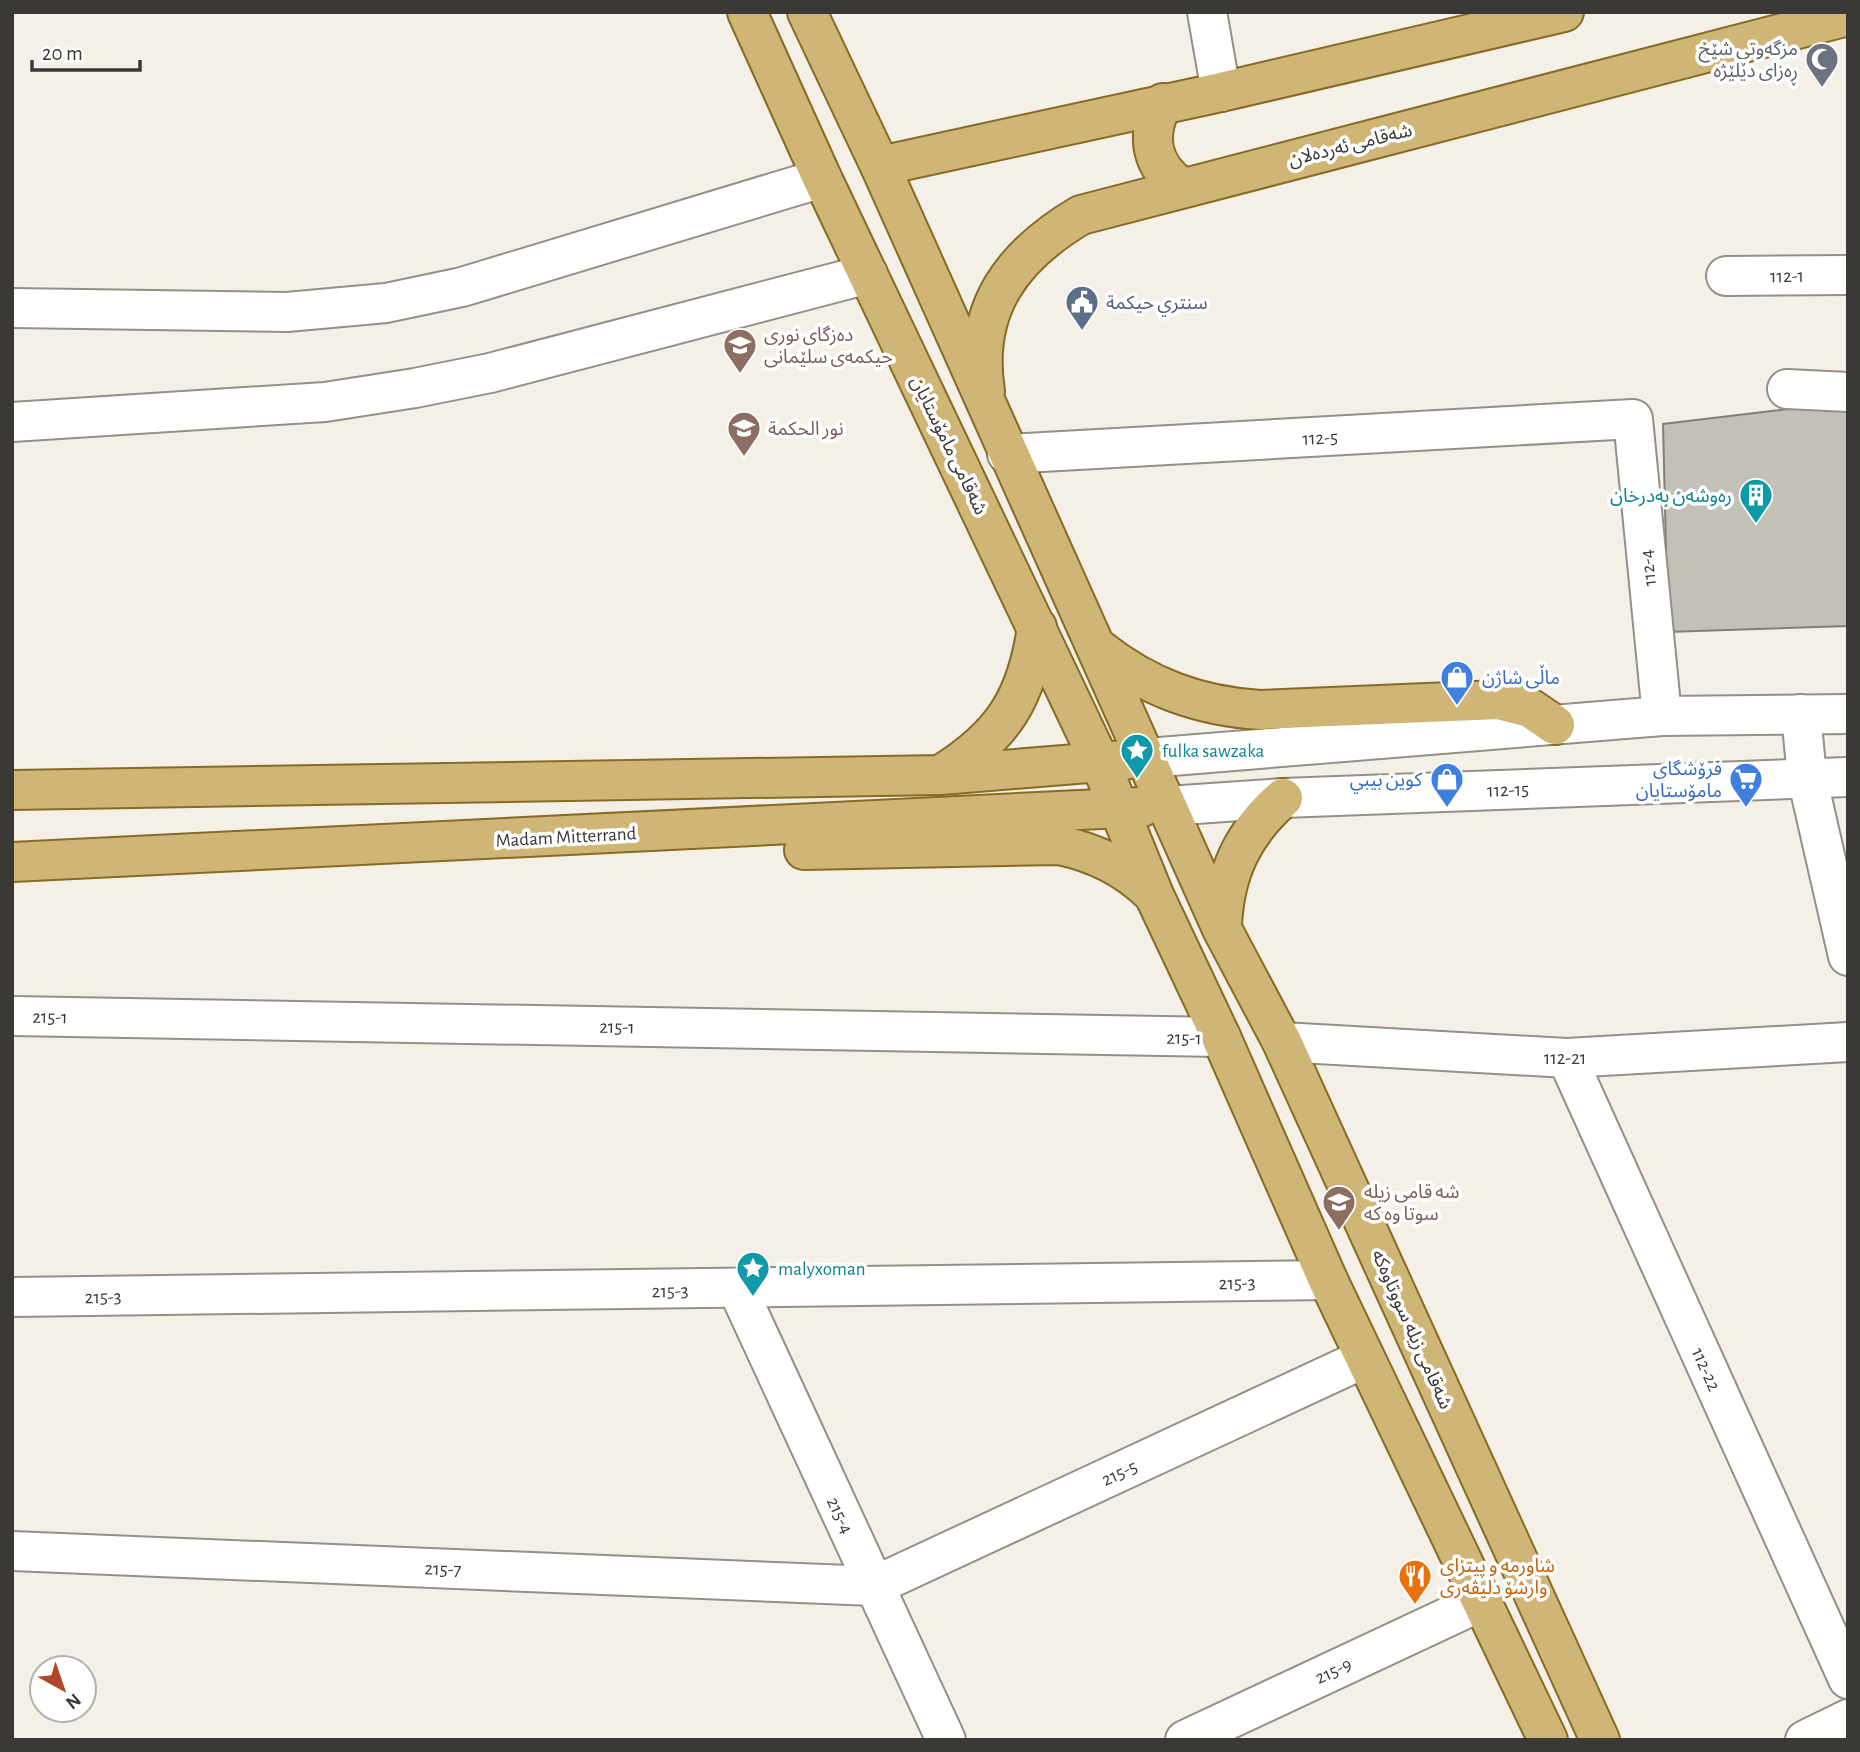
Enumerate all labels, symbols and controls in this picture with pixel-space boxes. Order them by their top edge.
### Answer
scale bar [32,28,140,72]
place label: مزگەوتی شێخ ڕەزای دێلێژە [1699,39,1798,86]
mosque icon: مزگەوتی شێخ ڕەزای دێلێژە [1803,40,1841,89]
text: 20 m [42,43,83,64]
street label: شەقامی ئەردەلان [1287,121,1414,171]
street label: 112-1 [1770,267,1804,286]
public building icon: سنتري حيكمة [1063,283,1101,332]
place label: سنتري حيكمة [1106,294,1208,317]
place label: دەزگای نوری حیکمەی سلێمانی [764,325,893,368]
school or university icon: دەزگای نوری حیکمەی سلێمانی [721,326,759,375]
street label: شەقامی مامۆستایان [906,373,990,518]
school or university icon: نور الحكمة [725,409,763,458]
place label: نور الحكمة [768,420,844,440]
street label: 112-5 [1302,428,1338,449]
building icon: رەوشەن بەدرخان [1737,476,1775,525]
place label: رەوشەن بەدرخان [1610,487,1732,507]
street label: 112-4 [1637,549,1660,587]
shop icon: ماڵی شاژن [1438,658,1476,707]
place label: ماڵی شاژن [1482,664,1560,689]
place icon: fulka sawzaka [1118,731,1156,780]
place label: fulka sawzaka [1162,742,1265,761]
place label: فرۆشگای مامۆستایان [1636,759,1722,802]
shop icon: كوين بيبي [1428,760,1466,809]
supermarket icon: فرۆشگای مامۆستایان [1727,760,1765,809]
place label: كوين بيبي [1350,771,1423,794]
street label: 112-15 [1487,780,1529,801]
street label: Madam Mitterrand [495,824,637,851]
street label: 215-1 [32,1008,68,1027]
street label: 215-1 [599,1018,635,1037]
street label: 215-1 [1166,1029,1202,1048]
street label: 112-21 [1544,1049,1586,1068]
school or university icon: شه قامى زيله سوتا وه كه [1320,1183,1358,1232]
place label: شه قامى زيله سوتا وه كه [1364,1183,1459,1225]
street label: شەقامی زیلە سووتاوەکە [1367,1247,1455,1413]
place icon: malyxoman [734,1249,772,1298]
place label: malyxoman [778,1260,865,1279]
street label: 215-3 [1218,1274,1256,1293]
street label: 215-3 [651,1282,689,1301]
street label: 215-3 [84,1288,122,1307]
street label: 112-22 [1688,1345,1724,1394]
street label: 215-5 [1099,1457,1140,1490]
street label: 215-4 [823,1494,856,1537]
restaurant icon: شاورمه و پيتزاى وارشۆ دلیڤەری [1396,1557,1434,1606]
place label: شاورمه و پيتزاى وارشۆ دلیڤەری [1440,1557,1555,1599]
street label: 215-7 [424,1559,462,1580]
north arrow [28,1654,98,1724]
street label: 215-9 [1312,1655,1355,1688]
text: N [62,1689,84,1712]

